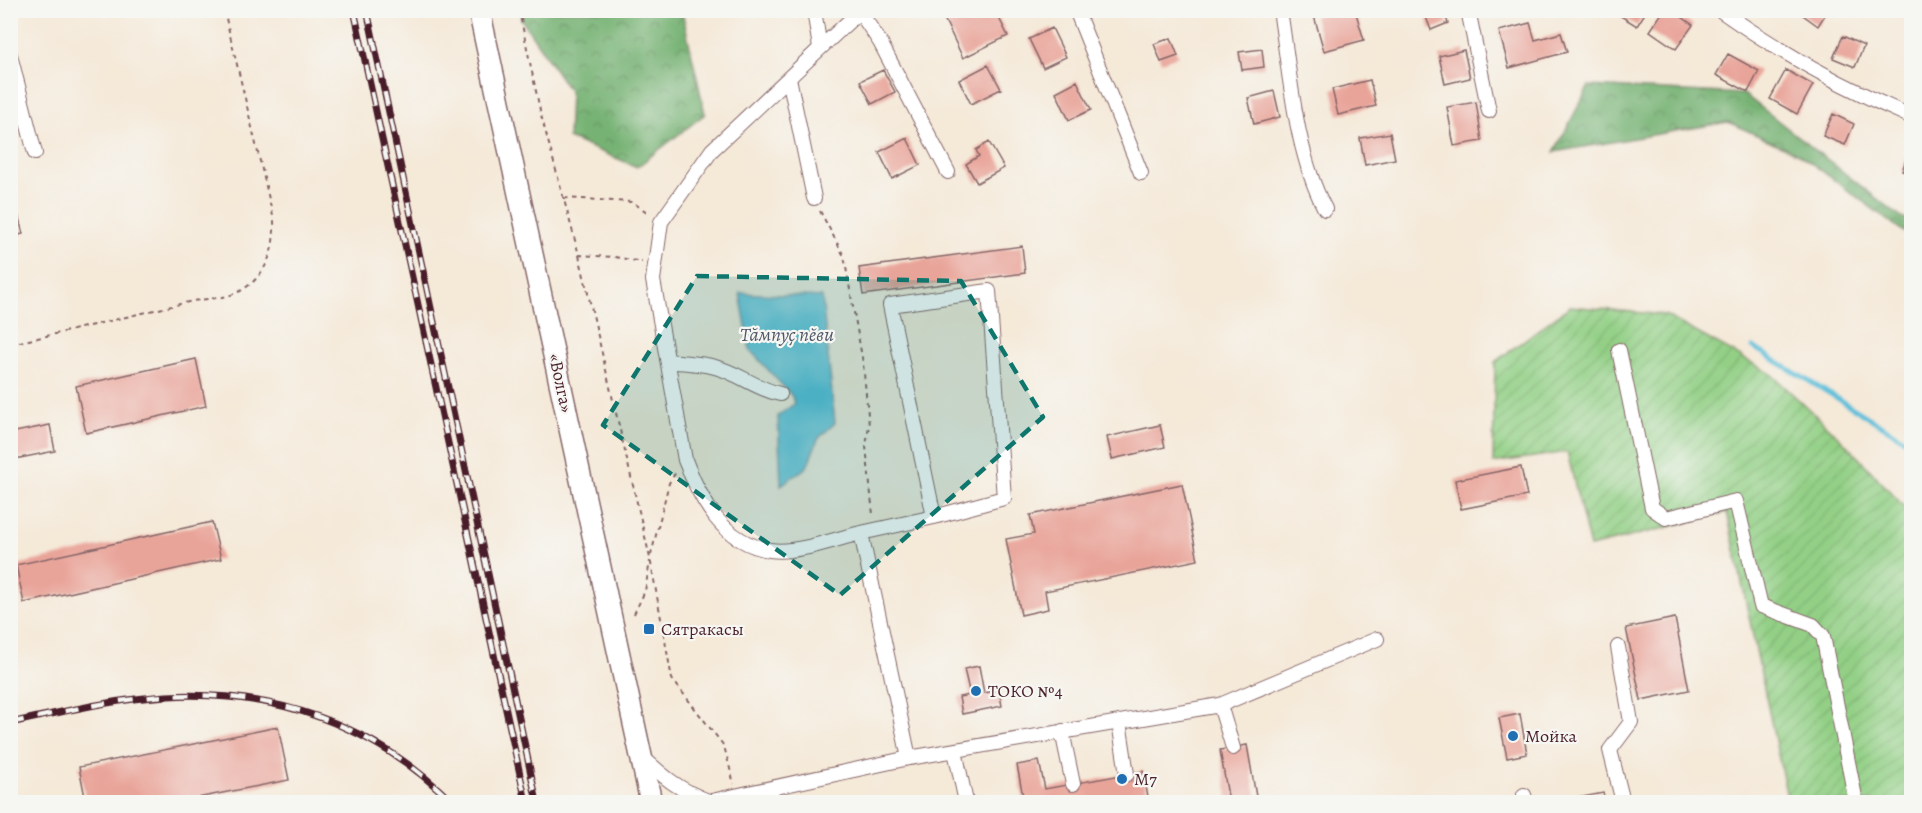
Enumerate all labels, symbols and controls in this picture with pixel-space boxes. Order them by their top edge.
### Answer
water label: Тӑмпуҫ пӗви [740,321,834,348]
street label: «Волга» [543,351,579,415]
place label: Сятракасы [661,617,744,641]
marker: Сятракасы [642,622,656,636]
place label: ТОКО №4 [988,679,1063,703]
marker: ТОКО №4 [969,684,983,698]
place label: Мойка [1525,724,1578,748]
marker: Мойка [1506,729,1520,743]
place label: М7 [1134,767,1157,791]
marker: М7 [1115,772,1129,786]

